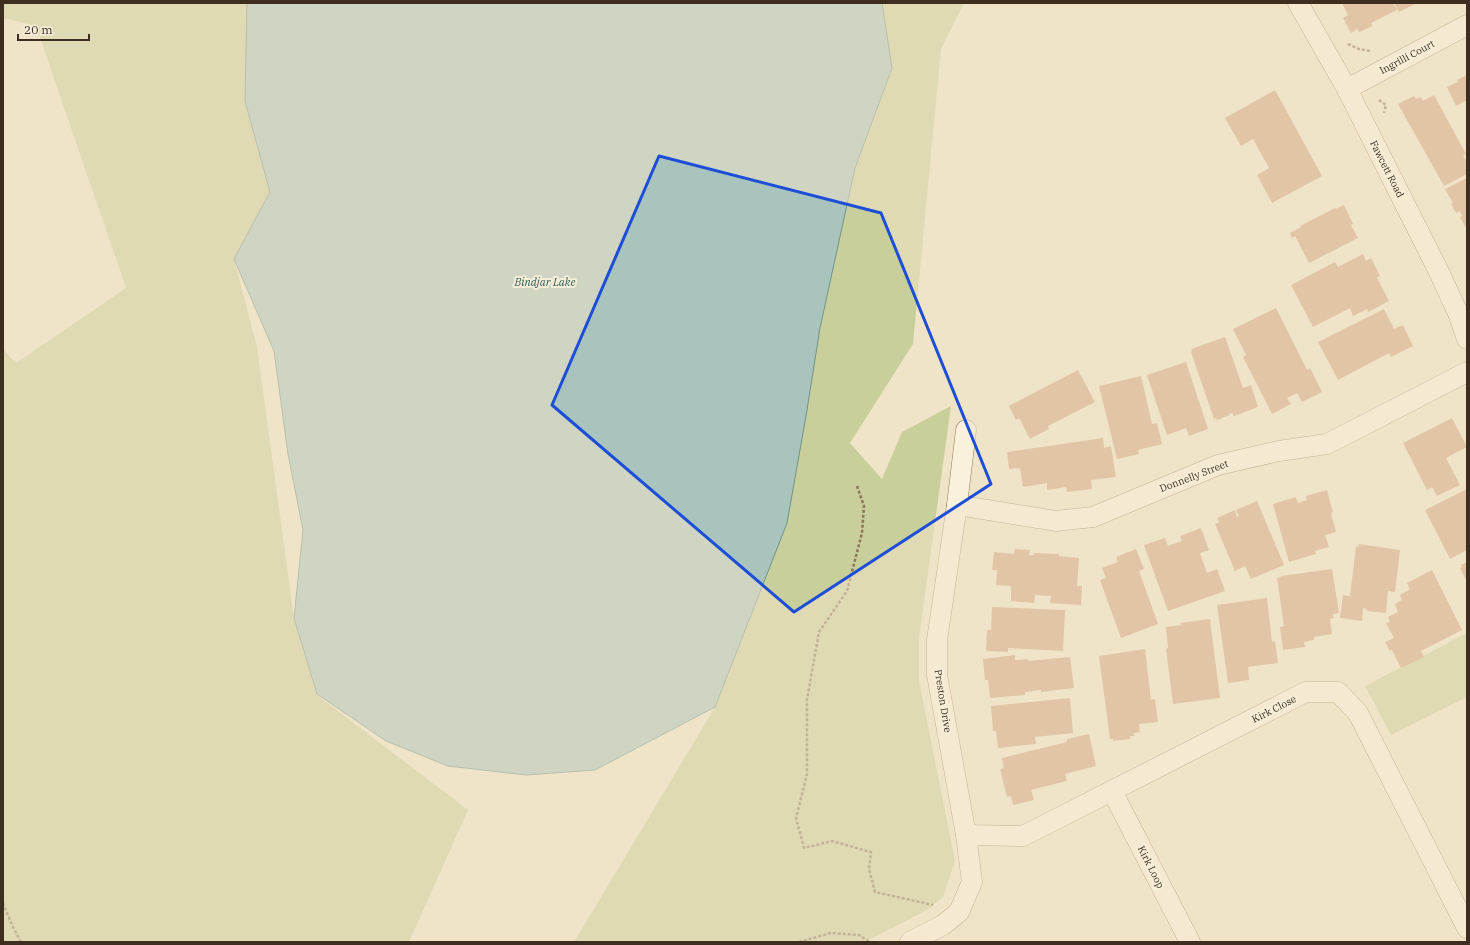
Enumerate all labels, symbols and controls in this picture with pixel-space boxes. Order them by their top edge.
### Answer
scale bar [18,16,89,42]
text: 20 m [24,22,53,37]
street label: Ingrilli Court [1377,37,1437,77]
street label: Fawcett Road [1367,138,1407,200]
water label: Bindjar Lake [513,275,576,289]
street label: Donnelly Street [1158,457,1231,495]
street label: Preston Drive [932,668,954,734]
street label: Kirk Close [1250,692,1298,726]
street label: Kirk Loop [1135,843,1167,891]

